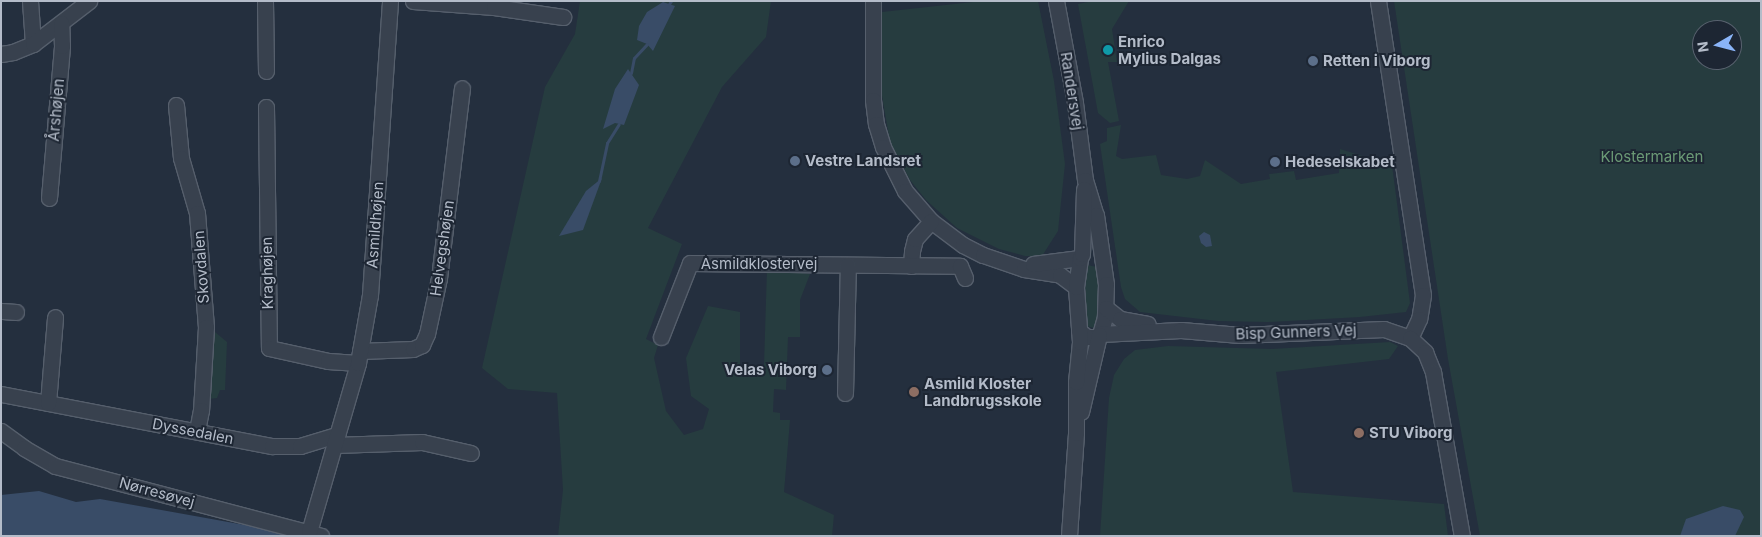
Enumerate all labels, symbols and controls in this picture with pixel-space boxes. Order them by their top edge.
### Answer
north arrow [1692,20,1742,70]
place label: Enrico Mylius Dalgas [1118,32,1221,67]
text: N [1693,41,1712,53]
marker: Enrico Mylius Dalgas [1102,44,1114,56]
street label: Randersvej [1057,51,1087,131]
place label: Retten i Viborg [1323,52,1430,70]
marker: Retten i Viborg [1307,55,1319,67]
street label: Årshøjen [44,78,68,142]
park label: Klostermarken [1601,148,1703,166]
place label: Vestre Landsret [805,152,921,170]
place label: Hedeselskabet [1285,153,1395,171]
marker: Vestre Landsret [789,155,801,167]
marker: Hedeselskabet [1269,156,1281,168]
street label: Asmildhøjen [363,181,387,269]
street label: Helvegshøjen [426,199,458,297]
street label: Skovdalen [189,230,213,304]
street label: Kraghøjen [257,237,277,309]
street label: Asmildklostervej [701,255,817,273]
street label: Bisp Gunners Vej [1235,321,1357,343]
place label: Velas Viborg [724,361,817,379]
marker: Velas Viborg [821,364,833,376]
place label: Asmild Kloster Landbrugsskole [924,374,1042,409]
marker: Asmild Kloster Landbrugsskole [908,386,920,398]
street label: Dyssedalen [151,414,235,448]
place label: STU Viborg [1369,424,1453,442]
marker: STU Viborg [1353,427,1365,439]
street label: Nørresøvej [117,473,197,511]

